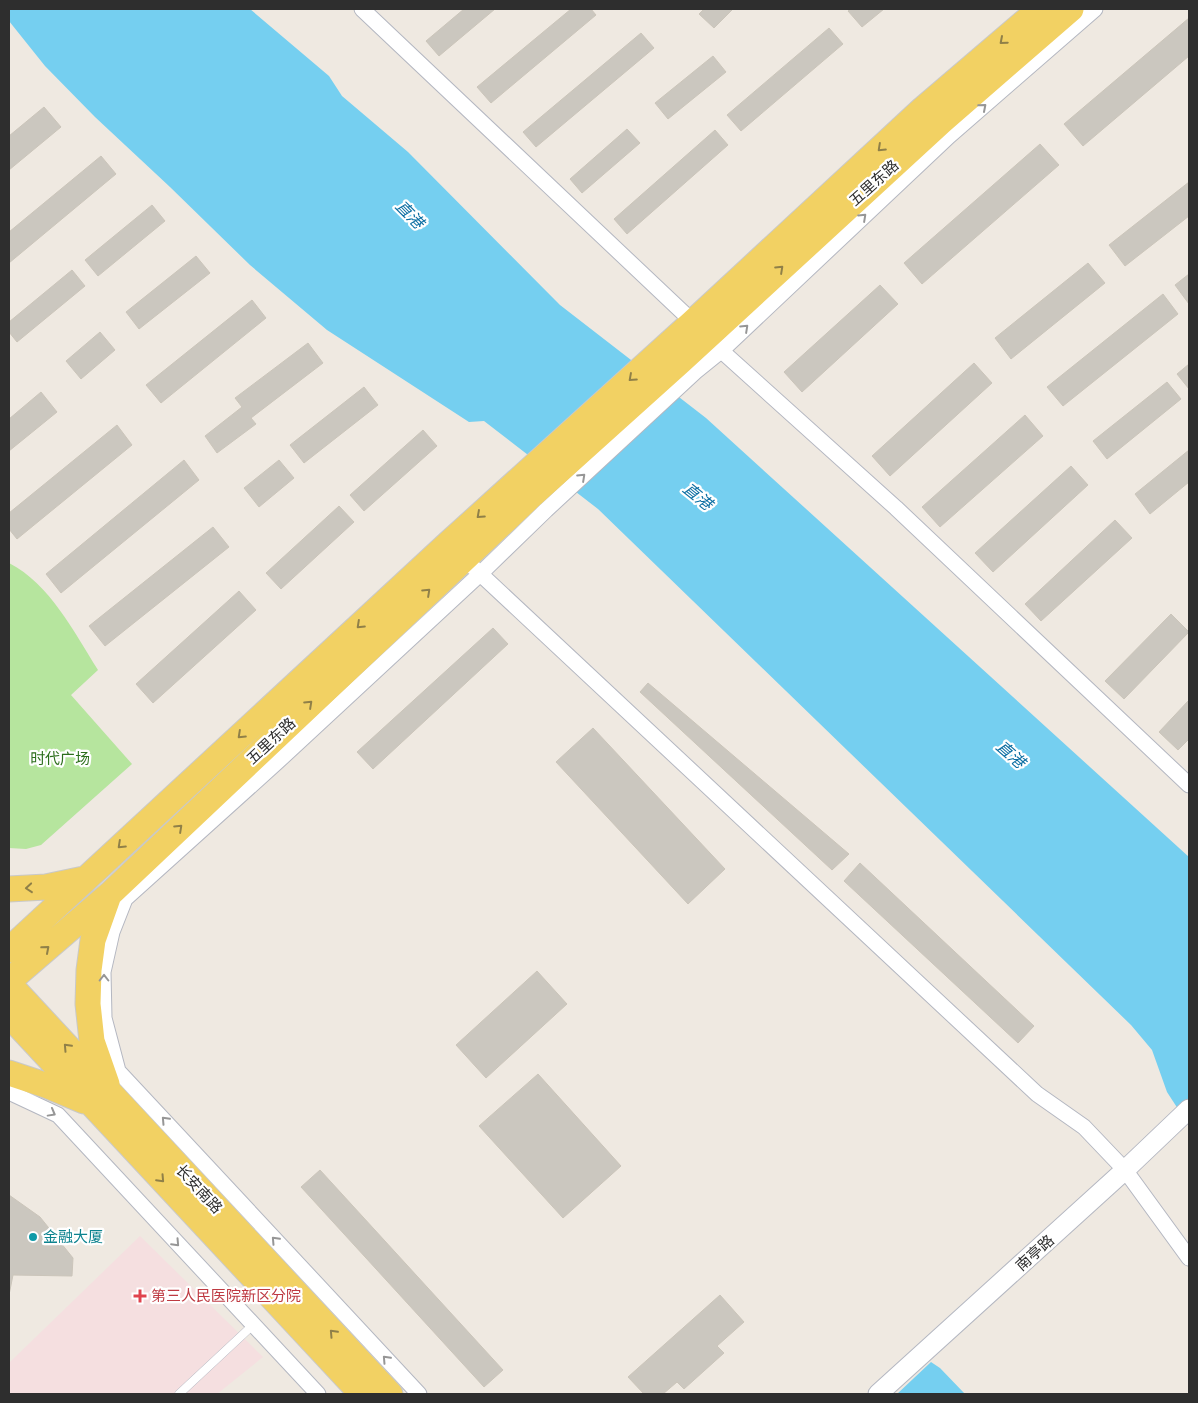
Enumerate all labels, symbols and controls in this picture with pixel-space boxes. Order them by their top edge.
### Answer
one-way arrow [1000,35,1009,43]
one-way arrow [977,104,986,113]
one-way arrow [878,142,887,151]
street label: 五里东路 [846,156,902,210]
water label: 直港 [392,196,429,234]
one-way arrow [858,214,867,223]
one-way arrow [774,266,783,275]
one-way arrow [739,325,748,334]
one-way arrow [628,372,637,381]
one-way arrow [576,474,585,483]
water label: 直港 [679,479,718,515]
one-way arrow [476,509,485,518]
one-way arrow [422,589,431,598]
one-way arrow [357,619,366,628]
one-way arrow [304,701,313,710]
street label: 五里东路 [243,714,299,768]
one-way arrow [237,729,246,738]
water label: 直港 [992,737,1030,773]
park label: 时代广场 [30,750,90,768]
one-way arrow [173,825,182,834]
one-way arrow [118,839,127,848]
one-way arrow [25,882,33,893]
one-way arrow [40,946,49,955]
one-way arrow [99,974,109,982]
one-way arrow [64,1044,73,1053]
one-way arrow [47,1107,56,1117]
one-way arrow [162,1117,171,1126]
street label: 长安南路 [172,1161,226,1217]
one-way arrow [155,1174,164,1183]
place label: 金融大厦 [43,1228,103,1246]
marker: 金融大厦 [27,1231,39,1243]
street label: 南亭路 [1012,1231,1058,1275]
one-way arrow [272,1236,281,1245]
one-way arrow [171,1238,180,1247]
place label: 第三人民医院新区分院 [151,1287,301,1305]
marker: 第三人民医院新区分院 [133,1289,147,1303]
one-way arrow [330,1330,339,1339]
one-way arrow [383,1355,392,1364]

